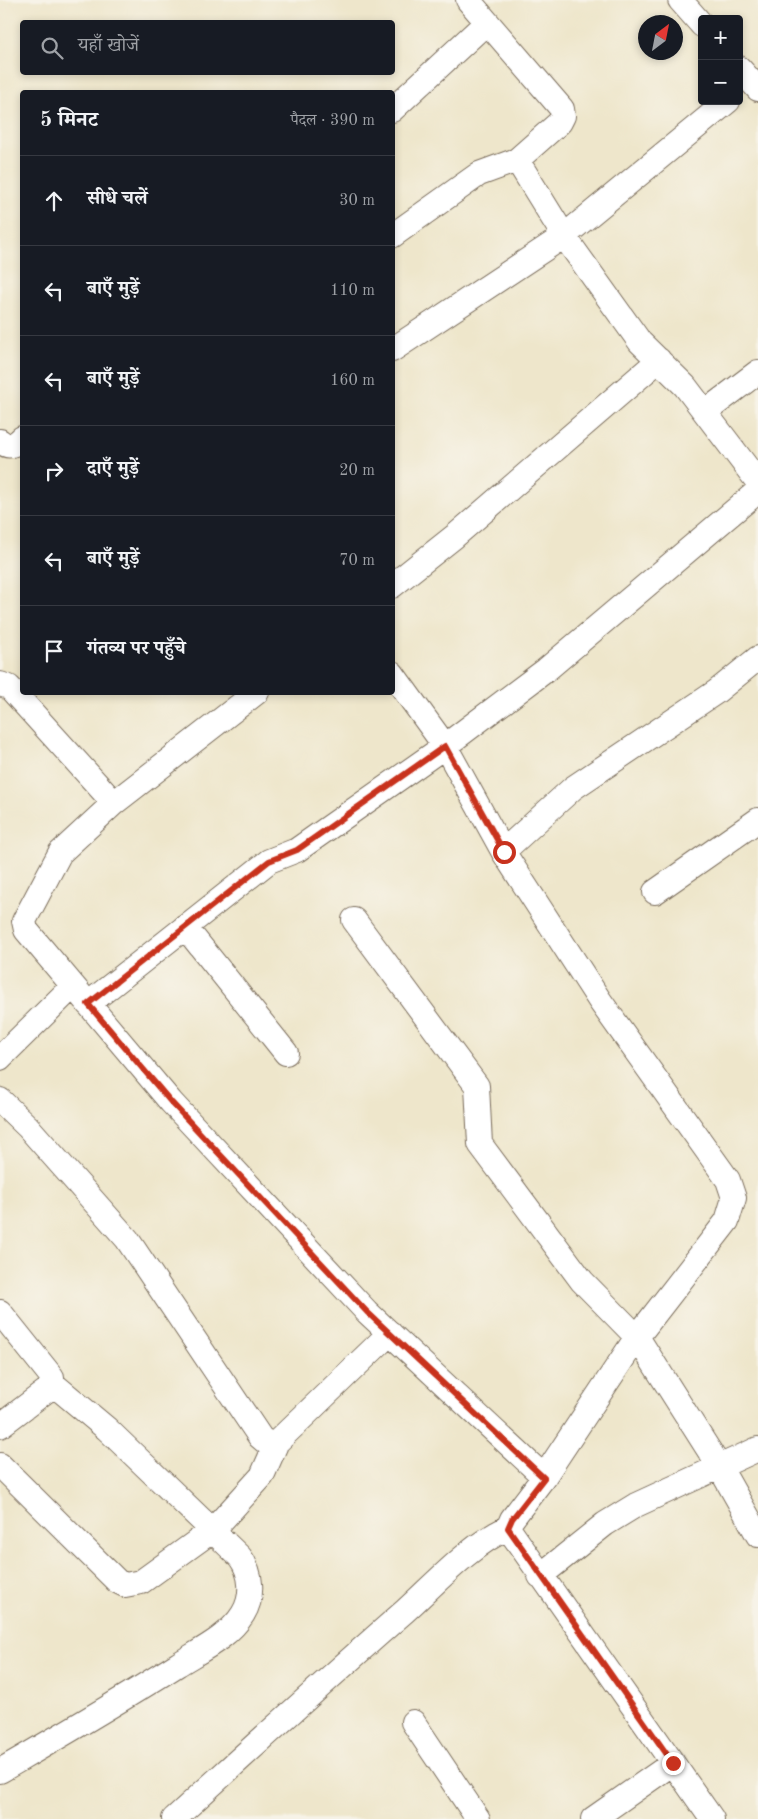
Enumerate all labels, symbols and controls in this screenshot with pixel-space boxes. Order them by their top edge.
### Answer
north arrow [638,15,683,60]
map controls [698,15,743,105]
button: + [698,15,743,60]
search box [20,20,395,75]
icon: search [38,34,66,62]
text: यहाँ खोजें [78,37,139,56]
button: − [698,60,743,105]
text: 5 मिनट [40,110,98,131]
text: पैदल · 390 m [290,113,375,129]
icon: ahead [40,187,68,215]
text: सीधे चलें [87,190,147,209]
text: 30 m [339,193,375,209]
icon: left [40,277,68,305]
text: बाएँ मुड़ें [87,280,139,299]
text: 110 m [330,283,375,299]
icon: left [40,367,68,395]
text: बाएँ मुड़ें [87,370,139,389]
text: 160 m [330,373,375,389]
icon: right [40,457,68,485]
text: दाएँ मुड़ें [87,460,139,479]
text: 20 m [339,463,375,479]
icon: left [40,547,68,575]
text: बाएँ मुड़ें [87,550,139,569]
text: 70 m [339,553,375,569]
icon: arrive [40,637,68,665]
text: गंतव्य पर पहुँचे [87,640,186,659]
route start [493,841,516,864]
route end [662,1752,685,1775]

